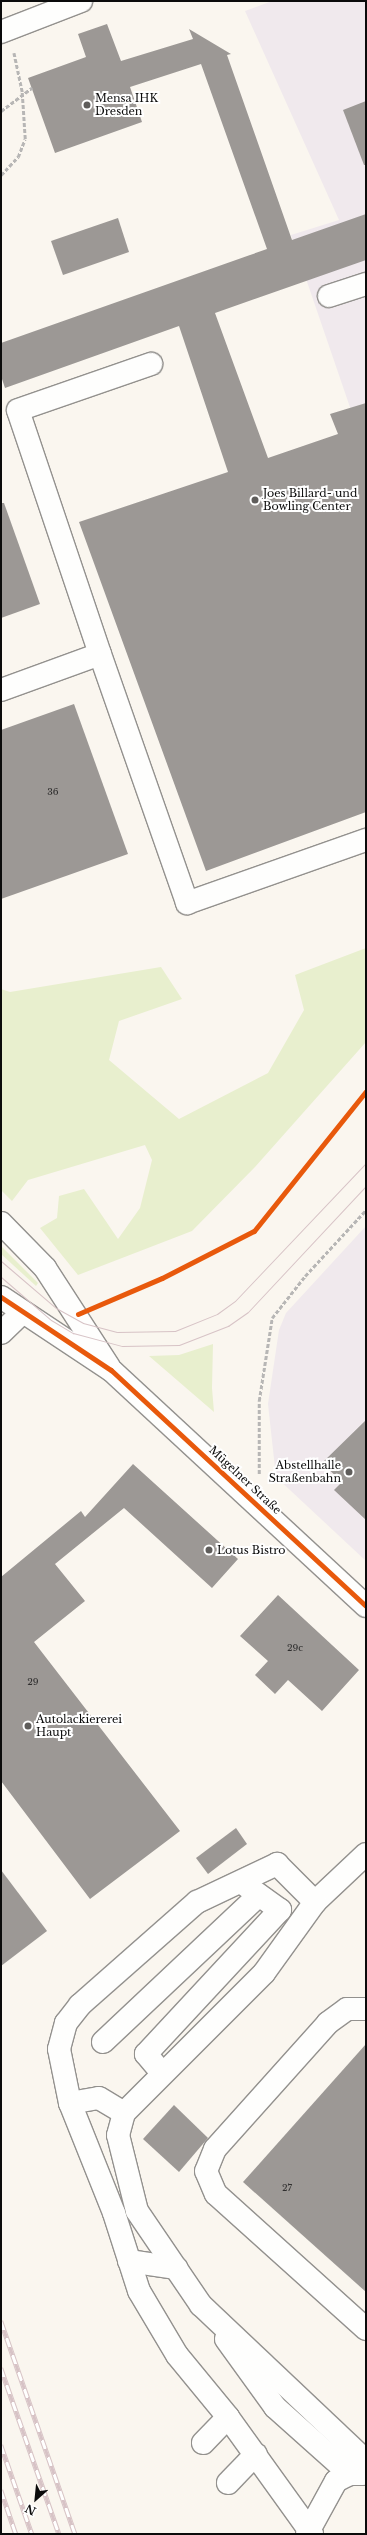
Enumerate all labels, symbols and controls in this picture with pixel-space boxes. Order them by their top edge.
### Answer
place label: Mensa IHK Dresden [95,92,158,118]
marker: Mensa IHK Dresden [82,100,92,110]
place label: Joes Billard- und Bowling Center [263,487,357,513]
marker: Joes Billard- und Bowling Center [250,495,260,505]
house number: 36 [47,787,59,797]
street label: Mügelner Straße [206,1443,284,1517]
place label: Abstellhalle Straßenbahn [269,1459,341,1485]
marker: Abstellhalle Straßenbahn [344,1467,354,1477]
place label: Lotus Bistro [217,1543,286,1557]
marker: Lotus Bistro [204,1545,214,1555]
house number: 29c [287,1643,303,1653]
house number: 29 [27,1677,39,1687]
place label: Autolackiererei Haupt [36,1713,122,1739]
marker: Autolackiererei Haupt [23,1721,33,1731]
house number: 27 [282,2183,292,2193]
north arrow [16,2479,56,2519]
text: N [23,2501,38,2518]

